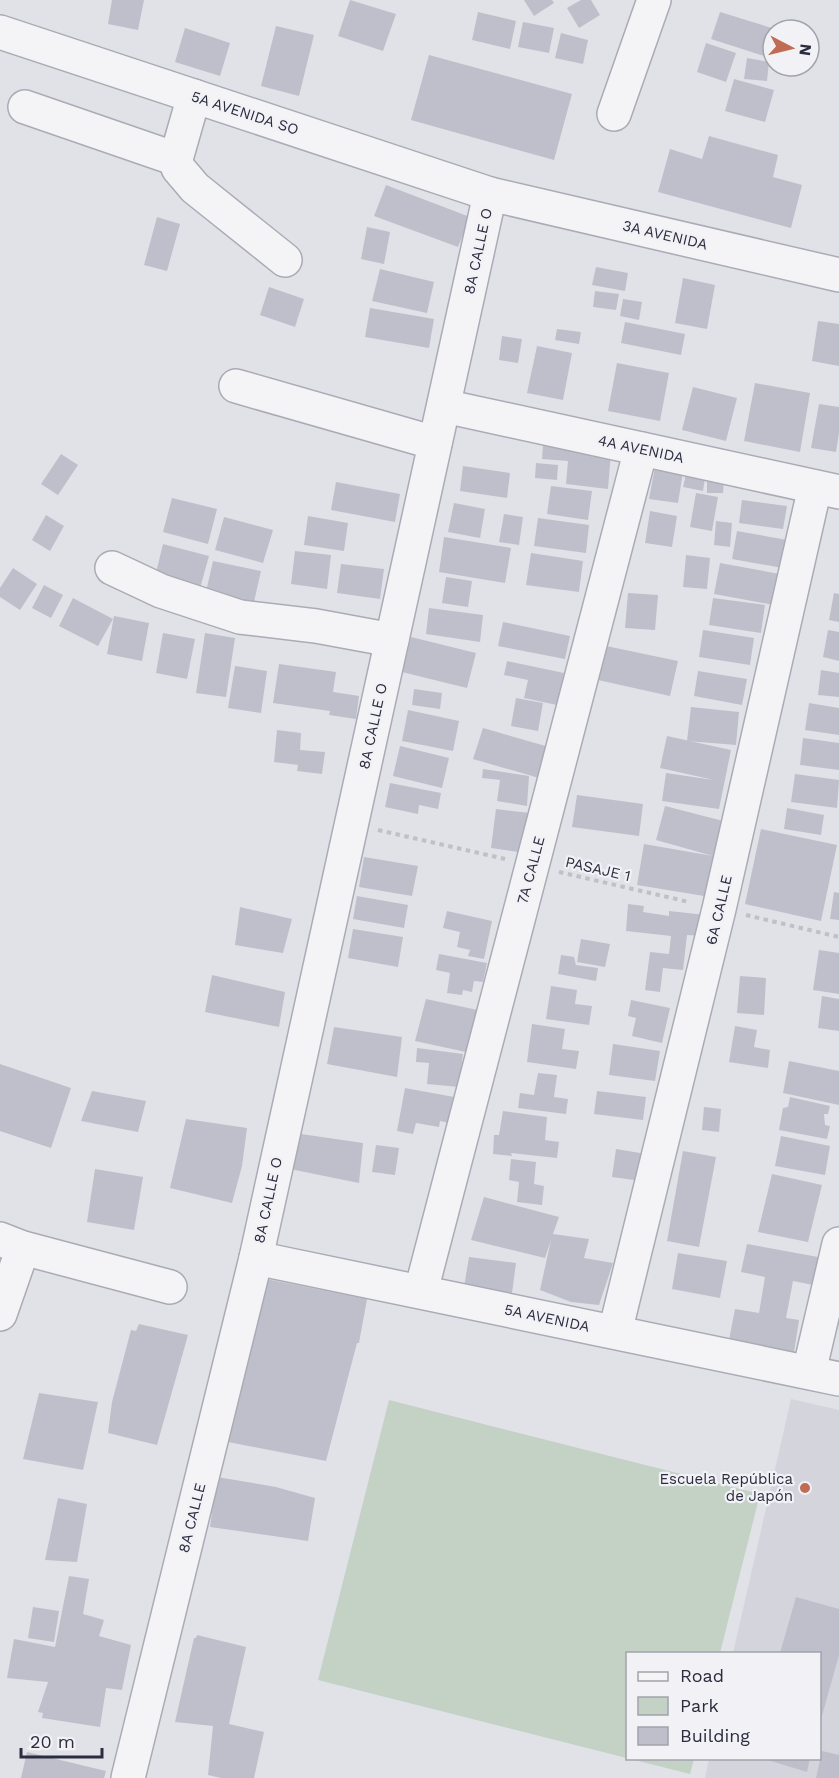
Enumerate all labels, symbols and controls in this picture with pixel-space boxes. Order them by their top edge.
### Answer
north arrow [761,18,821,78]
text: N [795,43,816,57]
street label: 5A AVENIDA SO [189,87,301,139]
street label: 8A CALLE O [460,206,496,296]
street label: 3A AVENIDA [621,216,709,254]
street label: 4A AVENIDA [597,431,686,467]
street label: 8A CALLE O [355,681,391,771]
street label: 7A CALLE [513,834,549,906]
street label: PASAJE 1 [564,853,632,885]
street label: 6A CALLE [702,873,736,947]
street label: 8A CALLE O [250,1155,286,1245]
street label: 5A AVENIDA [503,1300,591,1336]
place label: Escuela República de Japón [659,1470,794,1505]
street label: 8A CALLE [175,1481,209,1555]
marker: Escuela República de Japón [798,1481,812,1495]
legend [626,1652,821,1760]
text: Road [680,1665,724,1686]
text: Park [680,1695,719,1716]
scale bar [21,1721,102,1759]
text: Building [680,1725,750,1746]
text: 20 m [30,1731,75,1752]

